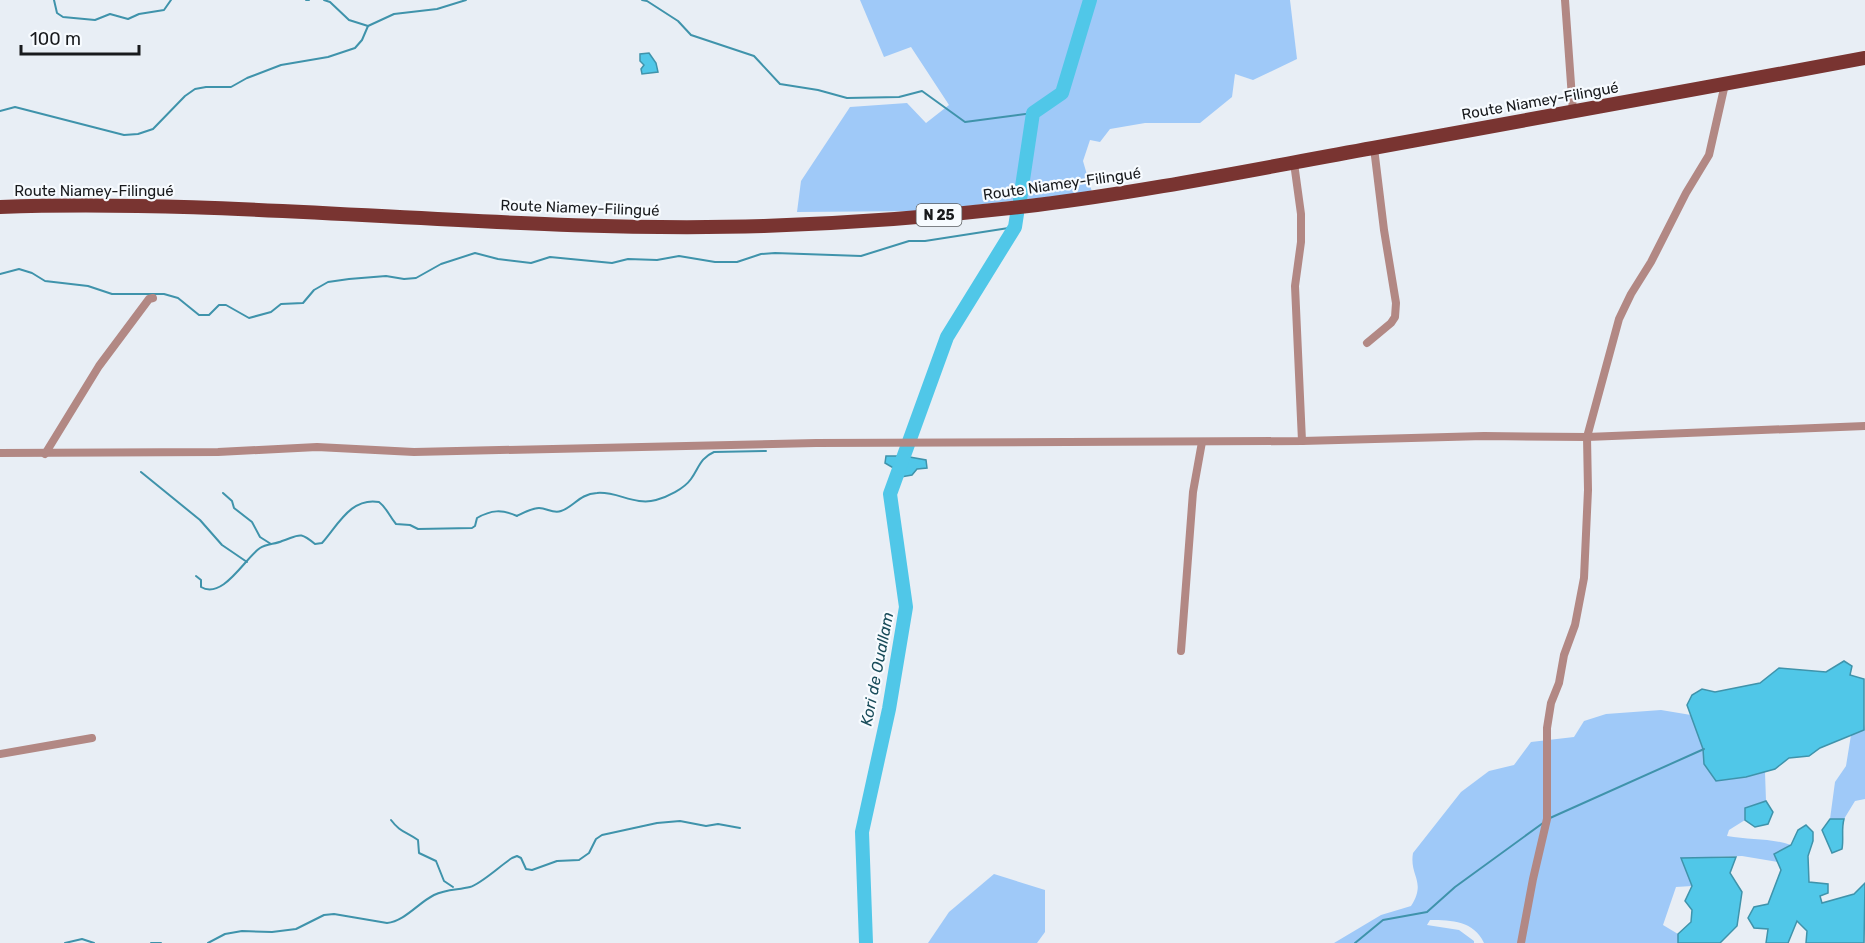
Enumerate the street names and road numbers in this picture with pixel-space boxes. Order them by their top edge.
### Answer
street label: Route Niamey-Filingué [1460,78,1620,124]
street label: Route Niamey-Filingué [982,164,1142,204]
street label: Route Niamey-Filingué [14,182,174,200]
street label: Route Niamey-Filingué [500,196,660,220]
road number: N 25 [916,204,962,226]

